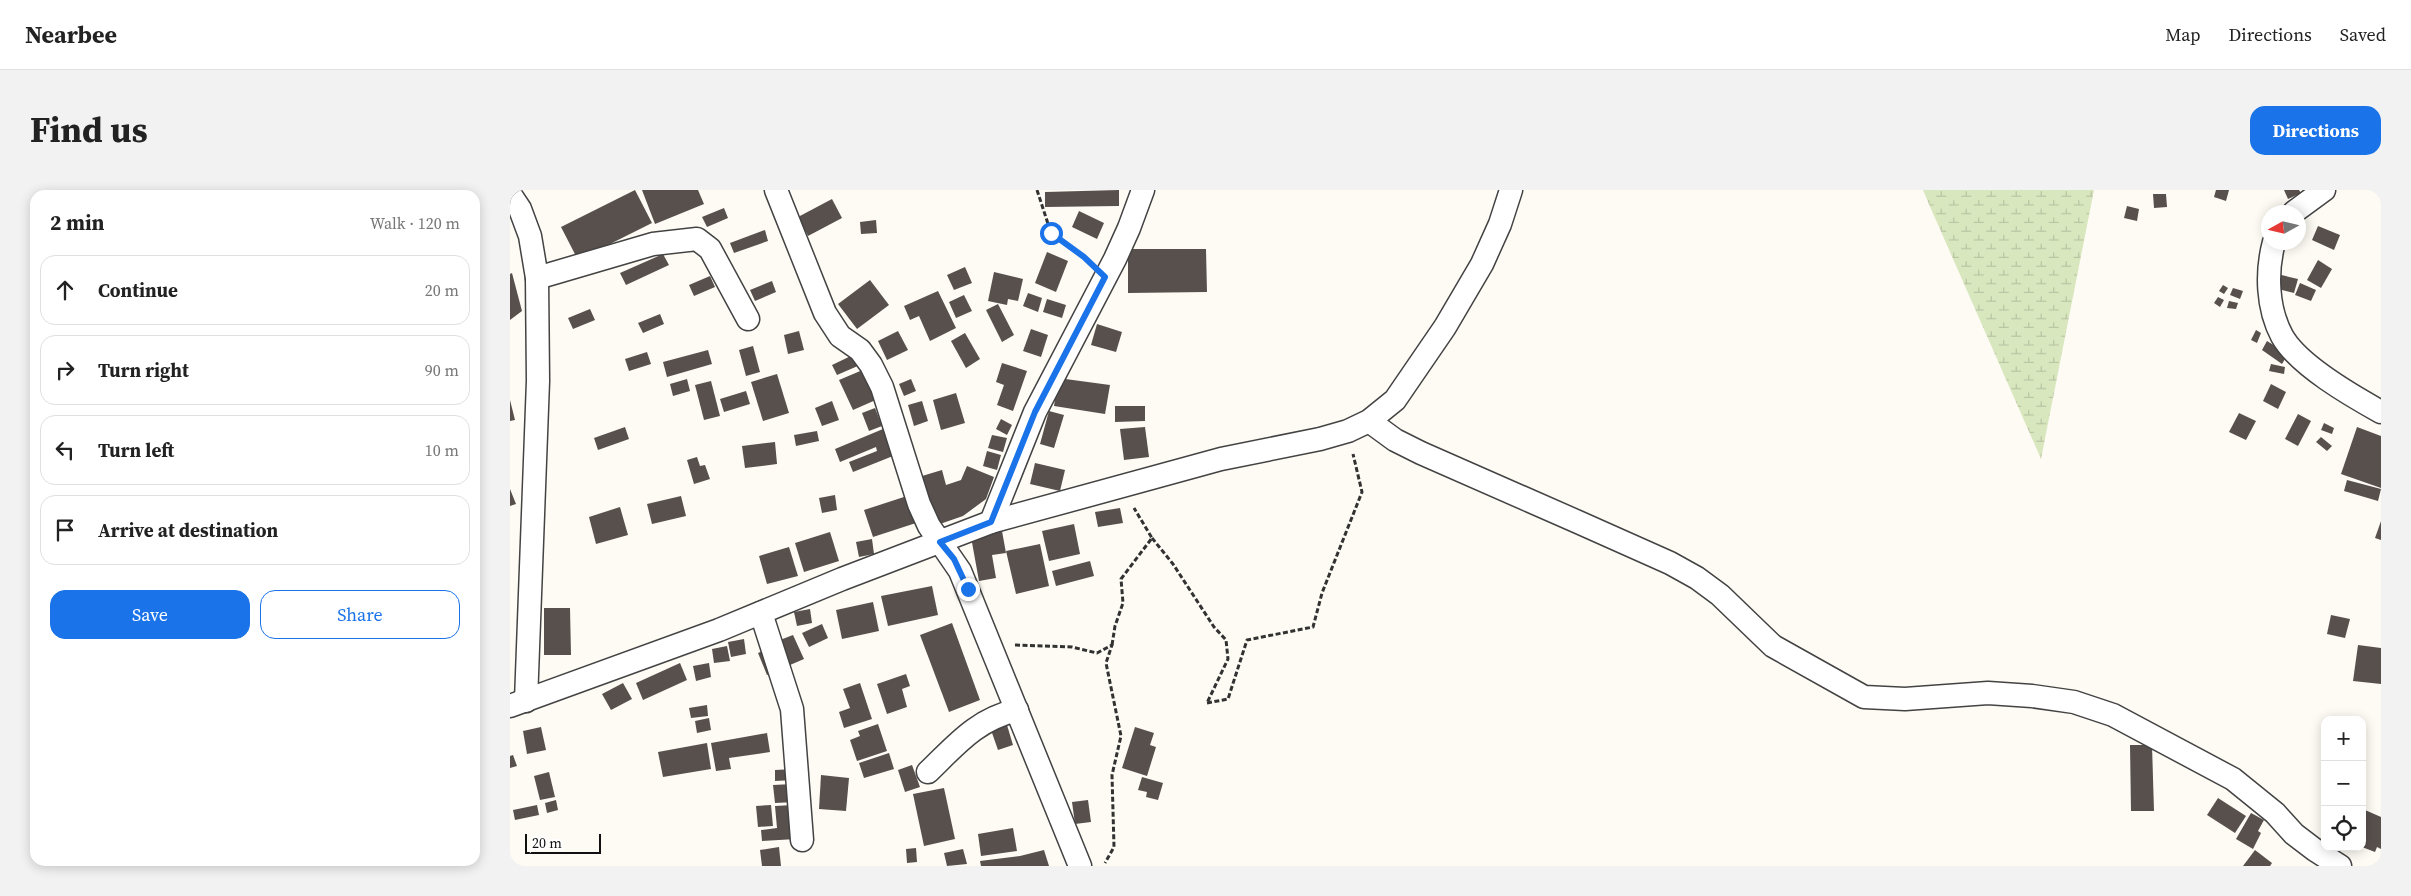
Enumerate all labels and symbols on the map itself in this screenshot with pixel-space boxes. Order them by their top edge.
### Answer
north arrow [2261,205,2306,250]
route start [1040,222,1063,245]
route end [957,578,980,601]
scale bar [525,831,601,854]

